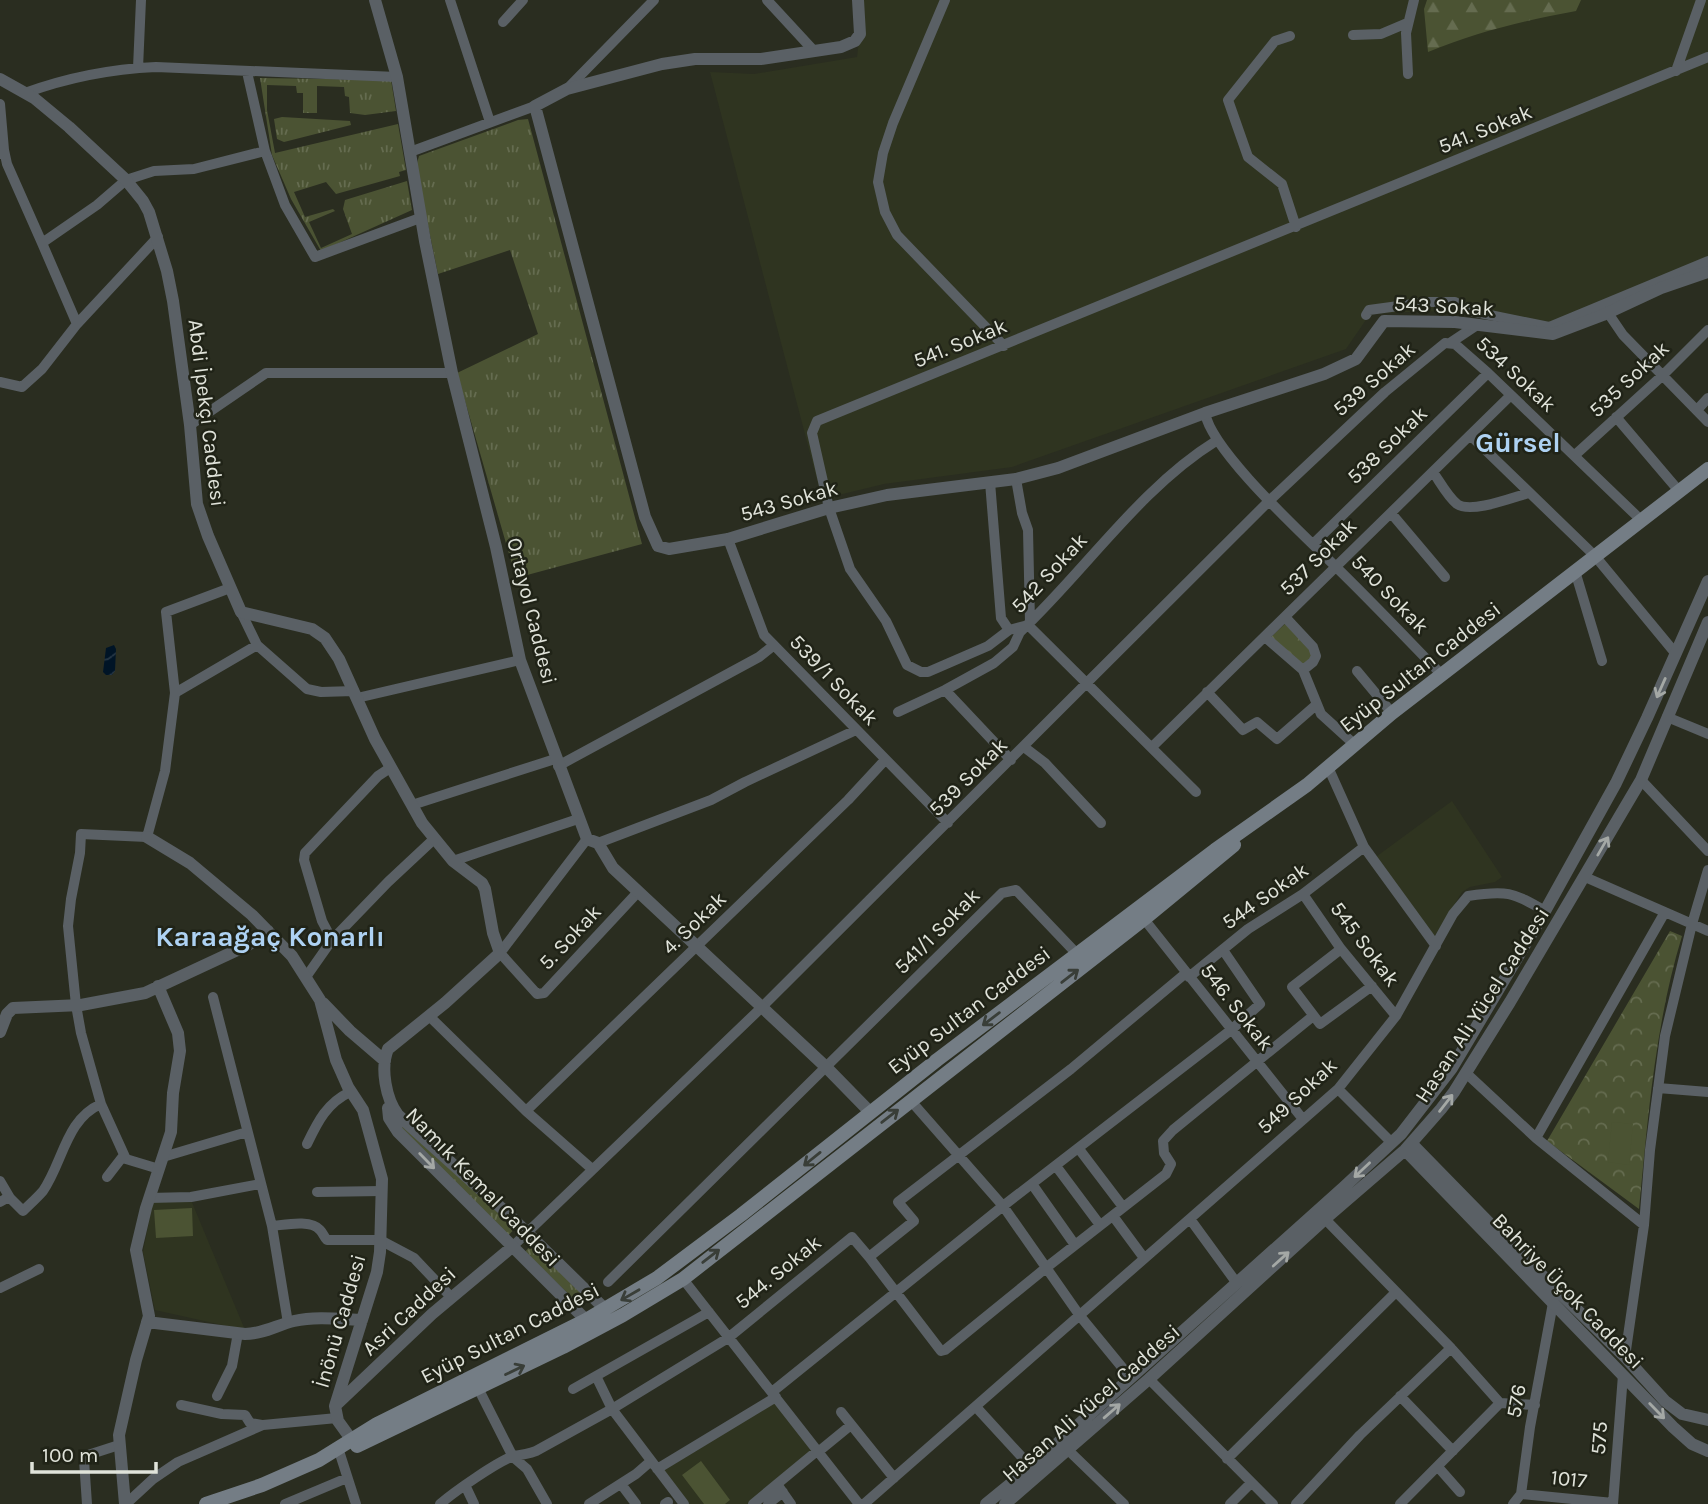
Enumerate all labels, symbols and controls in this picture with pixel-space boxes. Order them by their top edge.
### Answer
street label: 541. Sokak [1435,99,1535,159]
street label: 543 Sokak [1393,291,1495,321]
street label: 541. Sokak [910,313,1010,373]
street label: Abdi İpekçi Caddesi [184,318,230,508]
street label: 534 Sokak [1471,331,1561,417]
street label: 535 Sokak [1584,336,1674,422]
street label: 539 Sokak [1328,337,1420,421]
street label: 538 Sokak [1342,401,1432,489]
district label: Gürsel [1475,426,1561,459]
street label: 543 Sokak [737,476,841,526]
street label: 537 Sokak [1275,514,1361,600]
street label: 542 Sokak [1006,528,1092,618]
street label: Ortayol Caddesi [502,535,562,687]
street label: 540 Sokak [1346,550,1434,639]
street label: Eyüp Sultan Caddesi [1335,597,1505,737]
street label: 539/1 Sokak [785,630,883,730]
one-way arrow [1654,677,1667,698]
street label: 539 Sokak [924,733,1012,821]
one-way arrow [1597,836,1610,857]
street label: 544 Sokak [1217,857,1313,934]
street label: 541/1 Sokak [889,883,985,979]
street label: 4. Sokak [657,887,731,959]
street label: 545 Sokak [1325,897,1405,991]
street label: 5. Sokak [534,899,606,974]
street label: Hasan Ali Yücel Caddesi [1410,903,1554,1107]
district label: Karaağaç Konarlı [155,920,385,953]
street label: Eyüp Sultan Caddesi [883,941,1055,1079]
street label: 546. Sokak [1196,959,1278,1055]
one-way arrow [1060,969,1078,984]
one-way arrow [983,1011,1001,1026]
street label: 549 Sokak [1252,1053,1342,1139]
one-way arrow [1438,1094,1453,1112]
street label: Namık Kemal Caddesi [401,1103,565,1271]
one-way arrow [881,1109,899,1124]
one-way arrow [804,1151,822,1166]
one-way arrow [418,1153,435,1170]
one-way arrow [1354,1162,1371,1179]
street label: Bahriye Üçok Caddesi [1487,1208,1649,1374]
street label: 544. Sokak [730,1230,826,1314]
one-way arrow [701,1249,720,1264]
street label: İnönü Caddesi [309,1251,371,1391]
one-way arrow [1272,1251,1290,1267]
street label: Asri Caddesi [357,1262,461,1360]
street label: Eyüp Sultan Caddesi [417,1278,603,1388]
one-way arrow [620,1288,640,1302]
street label: Hasan Ali Yücel Caddesi [997,1319,1185,1487]
one-way arrow [504,1363,525,1376]
street label: 576 [1501,1382,1531,1420]
one-way arrow [1648,1402,1665,1419]
one-way arrow [1103,1403,1121,1419]
street label: 575 [1586,1420,1612,1456]
scale bar [32,1430,156,1474]
text: 100 m [42,1443,99,1467]
street label: 1017 [1550,1465,1588,1493]

